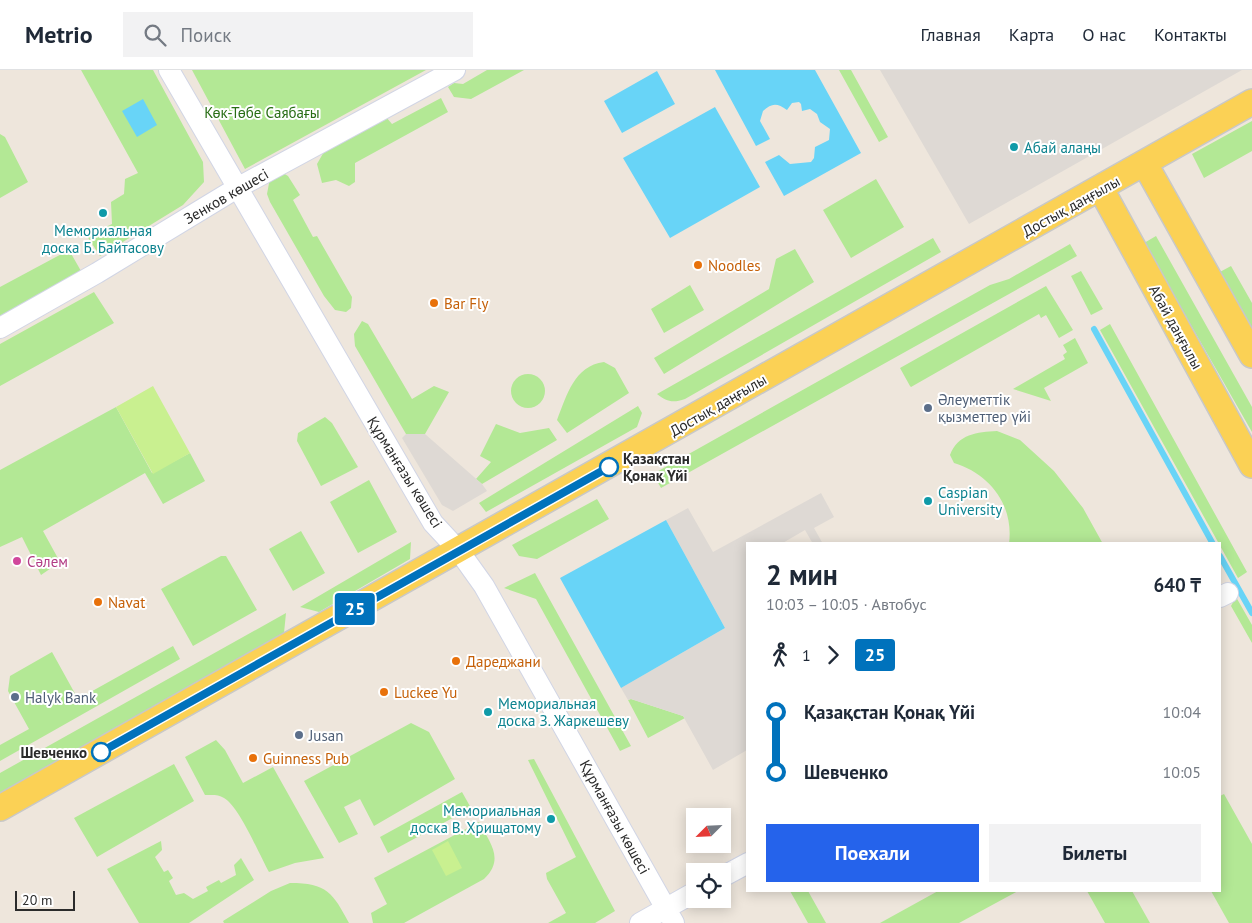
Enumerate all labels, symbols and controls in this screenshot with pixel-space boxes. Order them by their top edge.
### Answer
search box [123,12,473,57]
text: Metrio [25,19,93,50]
icon: search [141,21,169,49]
text: Поиск [181,23,231,47]
text: Главная [920,23,981,46]
text: Карта [1009,23,1054,46]
text: О нас [1082,23,1126,46]
text: Контакты [1154,23,1227,46]
park label: Көк-Төбе Саябағы [204,103,320,122]
place label: Абай алаңы [1024,138,1101,157]
marker: Абай алаңы [1008,141,1020,153]
street label: Зенков көшесі [180,164,272,228]
street label: Достық даңғылы [1019,171,1123,241]
marker: Мемориальная доска Б. Байтасову [97,207,109,219]
place label: Мемориальная доска Б. Байтасову [42,221,164,257]
place label: Noodles [708,256,761,275]
marker: Noodles [692,259,704,271]
street label: Абай даңғылы [1145,282,1207,372]
place label: Bar Fly [444,294,488,313]
marker: Bar Fly [428,297,440,309]
street label: Достық даңғылы [666,370,770,440]
place label: Әлеуметтік қызметтер үйі [938,390,1031,426]
marker: Әлеуметтік қызметтер үйі [922,402,934,414]
street label: Құрманғазы көшесі [363,413,447,531]
place label: Қазақстан Қонақ Үйі [623,449,690,485]
marker: Қазақстан Қонақ Үйі [599,457,619,477]
place label: Caspian University [938,483,1002,519]
marker: Caspian University [922,495,934,507]
place label: Сәлем [27,552,68,571]
marker: Сәлем [11,555,23,567]
text: 2 мин [766,556,838,593]
text: 640 ₸ [1153,573,1201,597]
place label: Navat [108,593,145,612]
line badge: 25 [332,593,378,625]
text: 10:03 – 10:05 · Автобус [766,594,927,614]
marker: Navat [92,596,104,608]
text: 25 [345,597,365,620]
icon: walk [766,641,794,669]
icon: forward [819,641,847,669]
text: 25 [865,643,885,666]
text: 1 [802,645,811,665]
place label: Дареджани [466,652,541,671]
marker: Дареджани [450,655,462,667]
place label: Luckee Yu [394,683,457,702]
marker: Luckee Yu [378,686,390,698]
place label: Halyk Bank [25,688,97,707]
marker: Halyk Bank [9,691,21,703]
place label: Мемориальная доска З. Жаркешеву [498,694,629,730]
text: Қазақстан Қонақ Үйі [804,700,975,724]
text: 10:04 [1163,702,1201,722]
marker: Мемориальная доска З. Жаркешеву [482,706,494,718]
place label: Jusan [308,726,343,745]
marker: Jusan [293,729,305,741]
marker: Шевченко [91,742,111,762]
place label: Шевченко [20,743,87,762]
place label: Guinness Pub [263,749,349,768]
marker: Guinness Pub [247,752,259,764]
street label: Құрманғазы көшесі [576,756,654,878]
text: Шевченко [804,760,888,784]
text: 10:05 [1163,762,1201,782]
place label: Мемориальная доска В. Хрищатому [410,801,541,837]
north arrow [686,808,731,852]
map controls [686,808,731,908]
marker: Мемориальная доска В. Хрищатому [545,813,557,825]
button: Поехали [766,824,979,882]
button: Билеты [989,824,1201,882]
button: locate [686,863,731,908]
scale bar [15,888,75,911]
text: 20 m [22,891,52,909]

